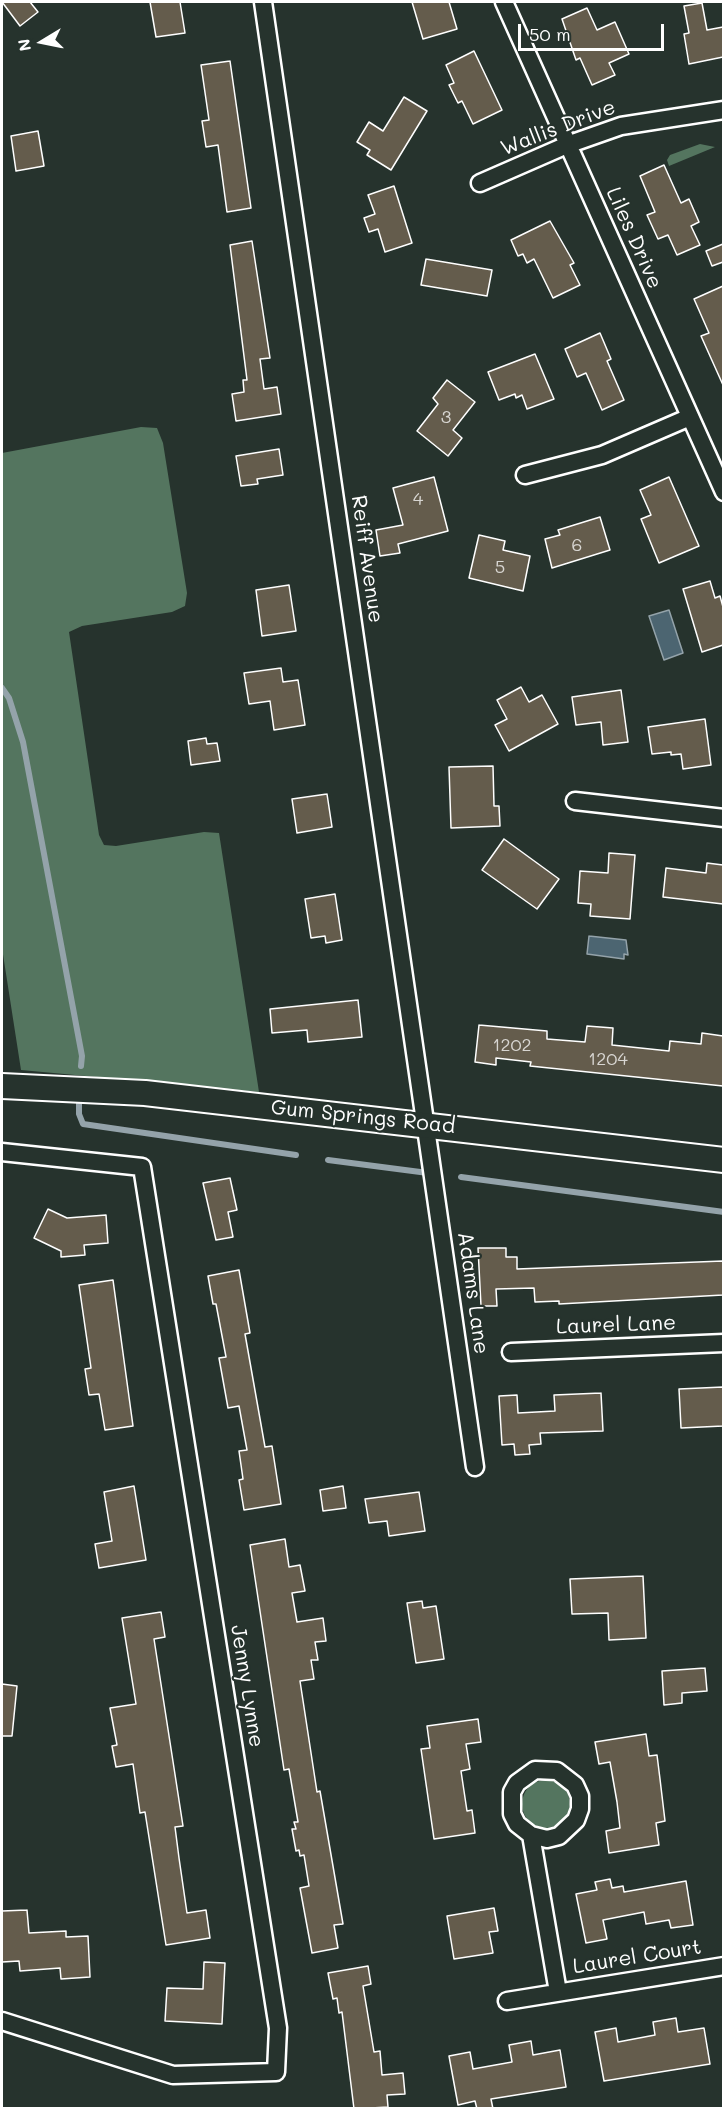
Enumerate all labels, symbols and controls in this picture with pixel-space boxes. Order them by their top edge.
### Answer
north arrow [12,12,72,72]
scale bar [521,12,666,50]
text: 50 m [529,22,571,46]
text: N [12,37,35,53]
street label: Wallis Drive [497,95,619,161]
street label: Liles Drive [600,183,668,293]
house number: 3 [441,406,451,428]
house number: 4 [413,488,423,510]
street label: Reiff Avenue [346,494,388,624]
house number: 6 [572,534,582,556]
house number: 5 [495,556,505,578]
house number: 1202 [492,1034,532,1056]
house number: 1204 [588,1048,628,1070]
street label: Gum Springs Road [270,1095,456,1139]
street label: Adams Lane [452,1230,494,1356]
street label: Laurel Lane [556,1310,676,1340]
street label: Jenny Lynne [225,1623,269,1749]
street label: Laurel Court [571,1934,703,1980]

